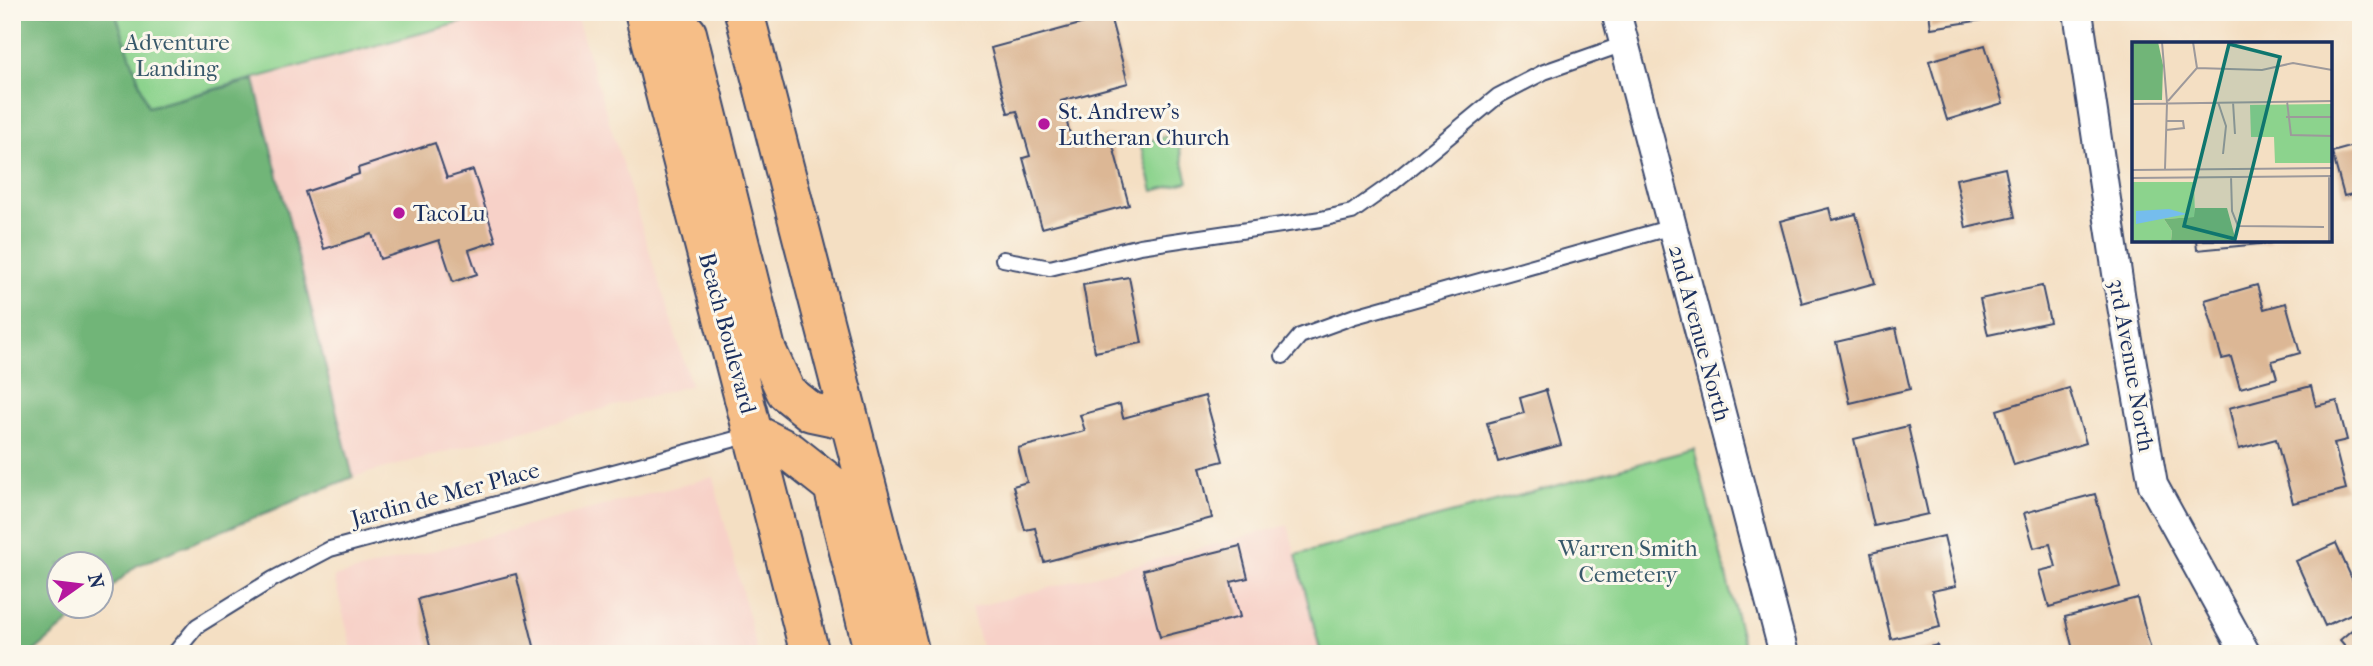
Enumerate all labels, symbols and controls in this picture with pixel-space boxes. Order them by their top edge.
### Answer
park label: Adventure Landing [123,29,230,82]
inset map [2132,42,2331,242]
place label: St. Andrew's Lutheran Church [1058,98,1230,151]
marker: St. Andrew's Lutheran Church [1036,116,1052,132]
place label: TacoLu [413,200,486,227]
marker: TacoLu [391,205,407,221]
street label: 2nd Avenue North [1663,242,1736,424]
street label: Beach Boulevard [693,250,762,417]
street label: 3rd Avenue North [2103,277,2160,454]
street label: Jardin de Mer Place [346,456,542,533]
park label: Warren Smith Cemetery [1557,535,1698,588]
north arrow [46,550,116,620]
text: N [83,571,108,591]

